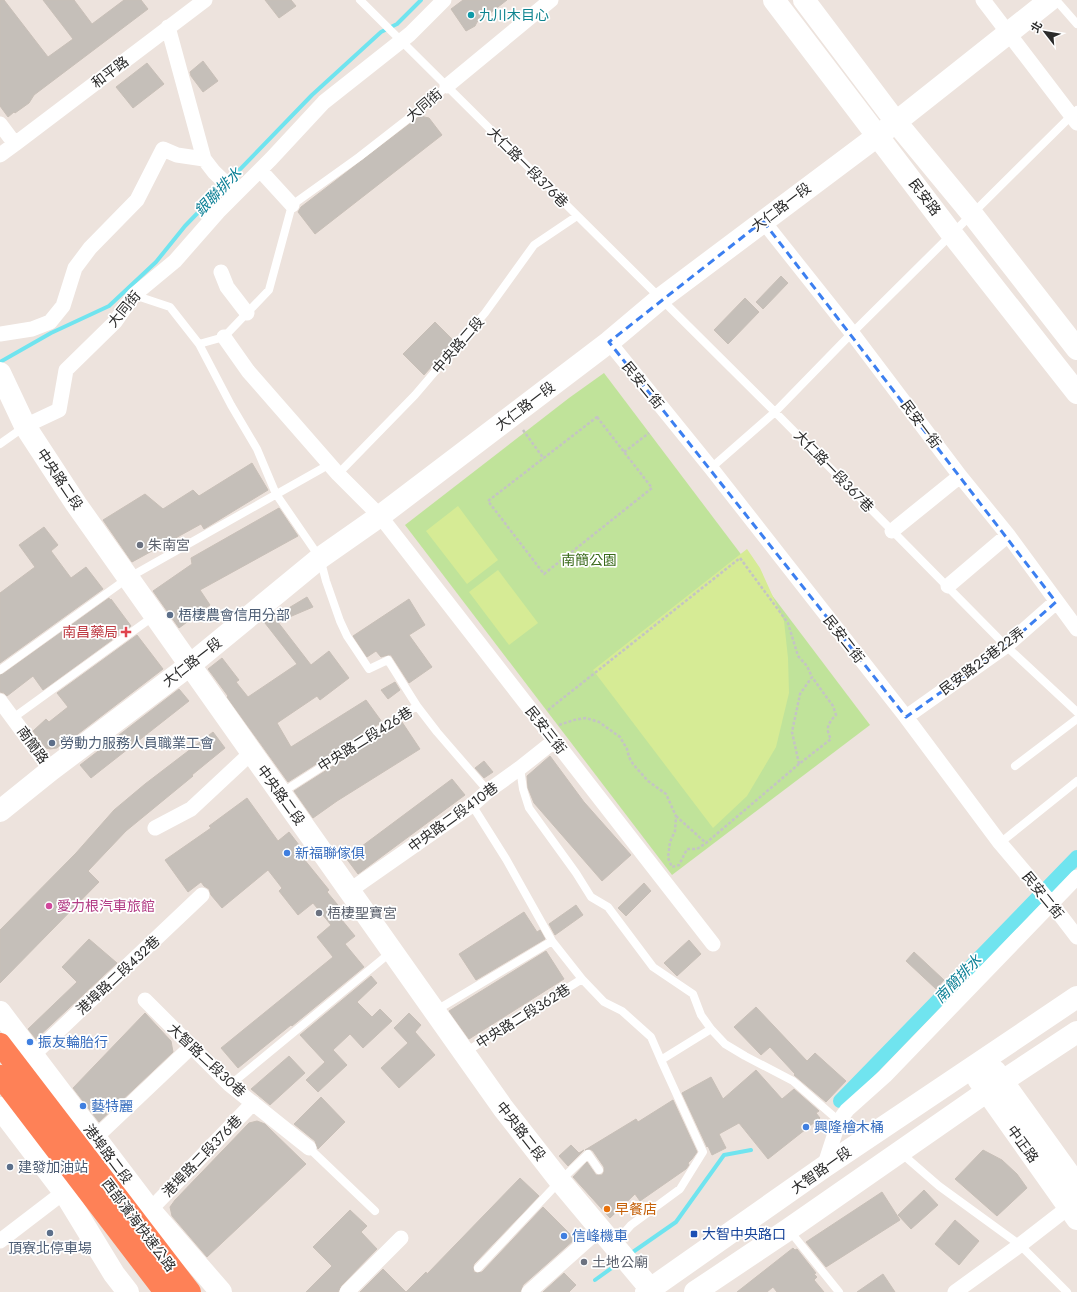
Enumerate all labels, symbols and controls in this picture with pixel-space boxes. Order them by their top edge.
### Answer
place label: 九川木目心 [479,5,549,25]
marker: 九川木目心 [466,10,476,20]
north arrow [1025,12,1065,52]
text: 北 [1027,18,1046,36]
street label: 和平路 [87,51,133,93]
street label: 大同街 [401,84,447,126]
street label: 大仁路一段376巷 [483,122,573,212]
water label: 銀聯排水 [189,162,247,221]
street label: 民安路 [904,174,946,220]
street label: 大仁路一段 [747,178,815,236]
street label: 大同街 [103,286,145,332]
street label: 中央路二段 [427,312,489,378]
street label: 民安二街 [618,357,668,413]
street label: 大仁路一段 [491,377,559,435]
street label: 民安一街 [896,396,946,452]
street label: 大仁路一段367巷 [790,426,878,516]
street label: 中央路二段 [32,444,88,514]
place label: 朱南宮 [148,535,190,555]
marker: 朱南宮 [135,540,145,550]
park label: 南簡公園 [561,550,617,570]
place label: 梧棲農會信用分部 [178,605,290,625]
marker: 梧棲農會信用分部 [165,610,175,620]
street label: 民安二街 [819,611,869,667]
place label: 南昌藥局 [62,622,118,642]
street label: 民安路25巷22弄 [935,622,1029,700]
marker: 南昌藥局 [121,627,131,637]
street label: 大仁路一段 [158,633,226,691]
street label: 中央路二段426巷 [314,702,416,776]
street label: 民安三街 [521,702,571,758]
street label: 南簡路 [13,722,53,768]
place label: 勞動力服務人員職業工會 [60,733,214,753]
marker: 勞動力服務人員職業工會 [47,738,57,748]
street label: 中央路二段 [252,761,310,829]
street label: 中央路二段410巷 [404,778,502,856]
place label: 新福聯傢俱 [295,843,365,863]
marker: 新福聯傢俱 [282,848,292,858]
street label: 民安二街 [1018,867,1068,923]
place label: 愛力根汽車旅館 [57,896,155,916]
marker: 愛力根汽車旅館 [44,901,54,911]
place label: 梧棲聖寶宮 [327,903,397,923]
marker: 梧棲聖寶宮 [314,908,324,918]
street label: 港埠路二段432巷 [72,931,164,1019]
water label: 南簡排水 [929,949,987,1008]
street label: 中央路二段362巷 [472,979,574,1053]
street label: 大智路二段30巷 [164,1019,250,1101]
place label: 振友輪胎行 [38,1032,108,1052]
marker: 振友輪胎行 [25,1037,35,1047]
place label: 藝特麗 [91,1096,133,1116]
street label: 中央路二段 [492,1097,550,1165]
marker: 藝特麗 [78,1101,88,1111]
street label: 港埠路二段376巷 [158,1111,246,1201]
place label: 興隆檜木桶 [814,1117,884,1137]
street label: 港埠路二段 [79,1120,137,1188]
street label: 中正路 [1003,1121,1043,1167]
marker: 興隆檜木桶 [801,1122,811,1132]
street label: 大智路一段 [787,1142,855,1198]
place label: 建發加油站 [18,1157,88,1177]
marker: 建發加油站 [5,1162,15,1172]
street label: 西部濱海快速公路 [97,1174,181,1276]
place label: 早餐店 [615,1199,657,1219]
marker: 早餐店 [602,1204,612,1214]
place label: 大智中央路口 [702,1224,786,1244]
place label: 信峰機車 [572,1226,628,1246]
marker: 頂寮北停車場 [45,1228,55,1238]
marker: 大智中央路口 [689,1229,699,1239]
marker: 信峰機車 [559,1231,569,1241]
place label: 頂寮北停車場 [8,1238,92,1258]
place label: 土地公廟 [592,1252,648,1272]
marker: 土地公廟 [579,1257,589,1267]

